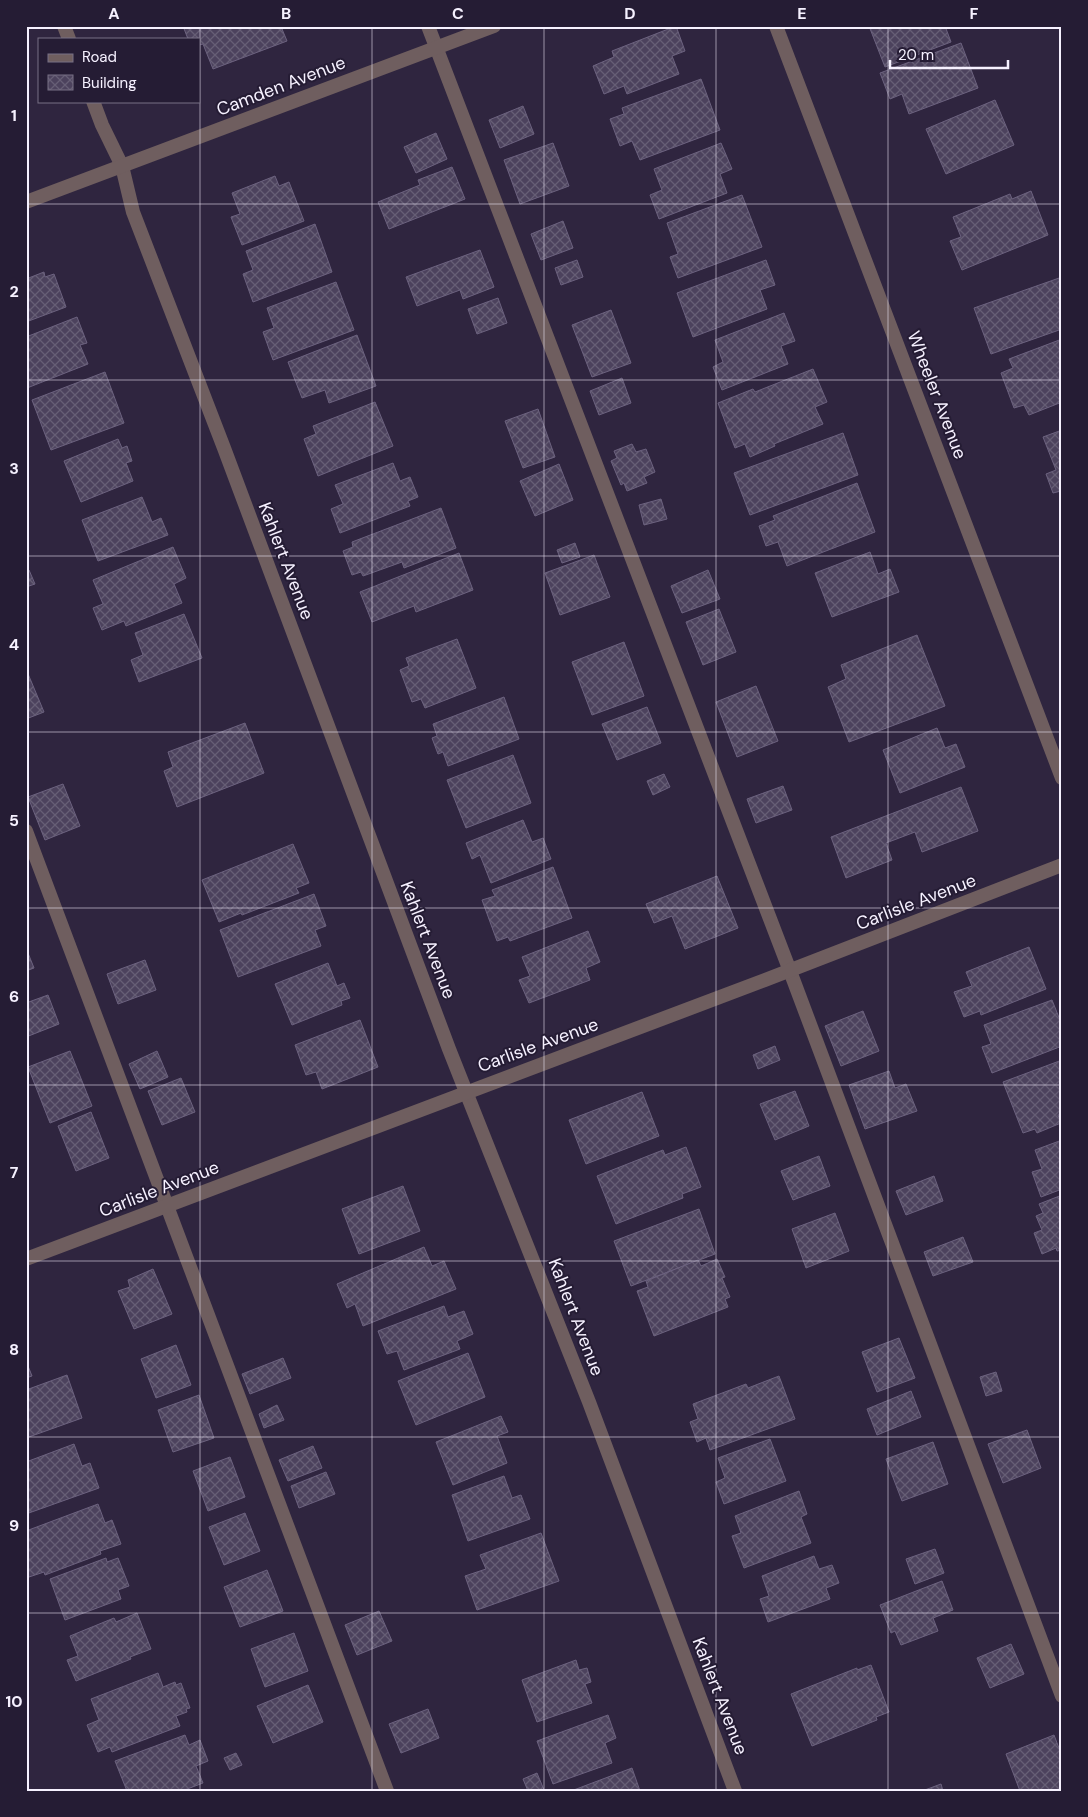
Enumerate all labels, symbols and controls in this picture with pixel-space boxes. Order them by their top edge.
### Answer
text: A [108,3,120,24]
text: B [281,3,291,24]
text: C [452,3,464,24]
text: D [624,3,636,24]
text: E [797,3,807,24]
text: F [970,3,979,24]
legend [38,38,200,102]
scale bar [890,38,1008,70]
text: 20 m [898,45,934,65]
text: Road [82,47,117,67]
street label: Camden Avenue [213,50,349,122]
text: Building [82,73,137,93]
text: 1 [11,105,17,126]
text: 2 [9,281,19,302]
street label: Wheeler Avenue [902,328,972,462]
text: 3 [9,458,19,479]
street label: Kahlert Avenue [253,499,319,623]
text: 4 [9,634,19,655]
text: 5 [9,810,19,831]
street label: Carlisle Avenue [852,868,980,936]
street label: Kahlert Avenue [395,878,461,1002]
text: 6 [9,986,19,1007]
street label: Carlisle Avenue [474,1012,602,1078]
street label: Carlisle Avenue [95,1155,223,1223]
text: 7 [10,1162,19,1183]
street label: Kahlert Avenue [543,1255,609,1379]
text: 8 [9,1339,19,1360]
text: 9 [9,1515,19,1536]
street label: Kahlert Avenue [687,1634,753,1758]
text: 10 [5,1691,23,1712]

